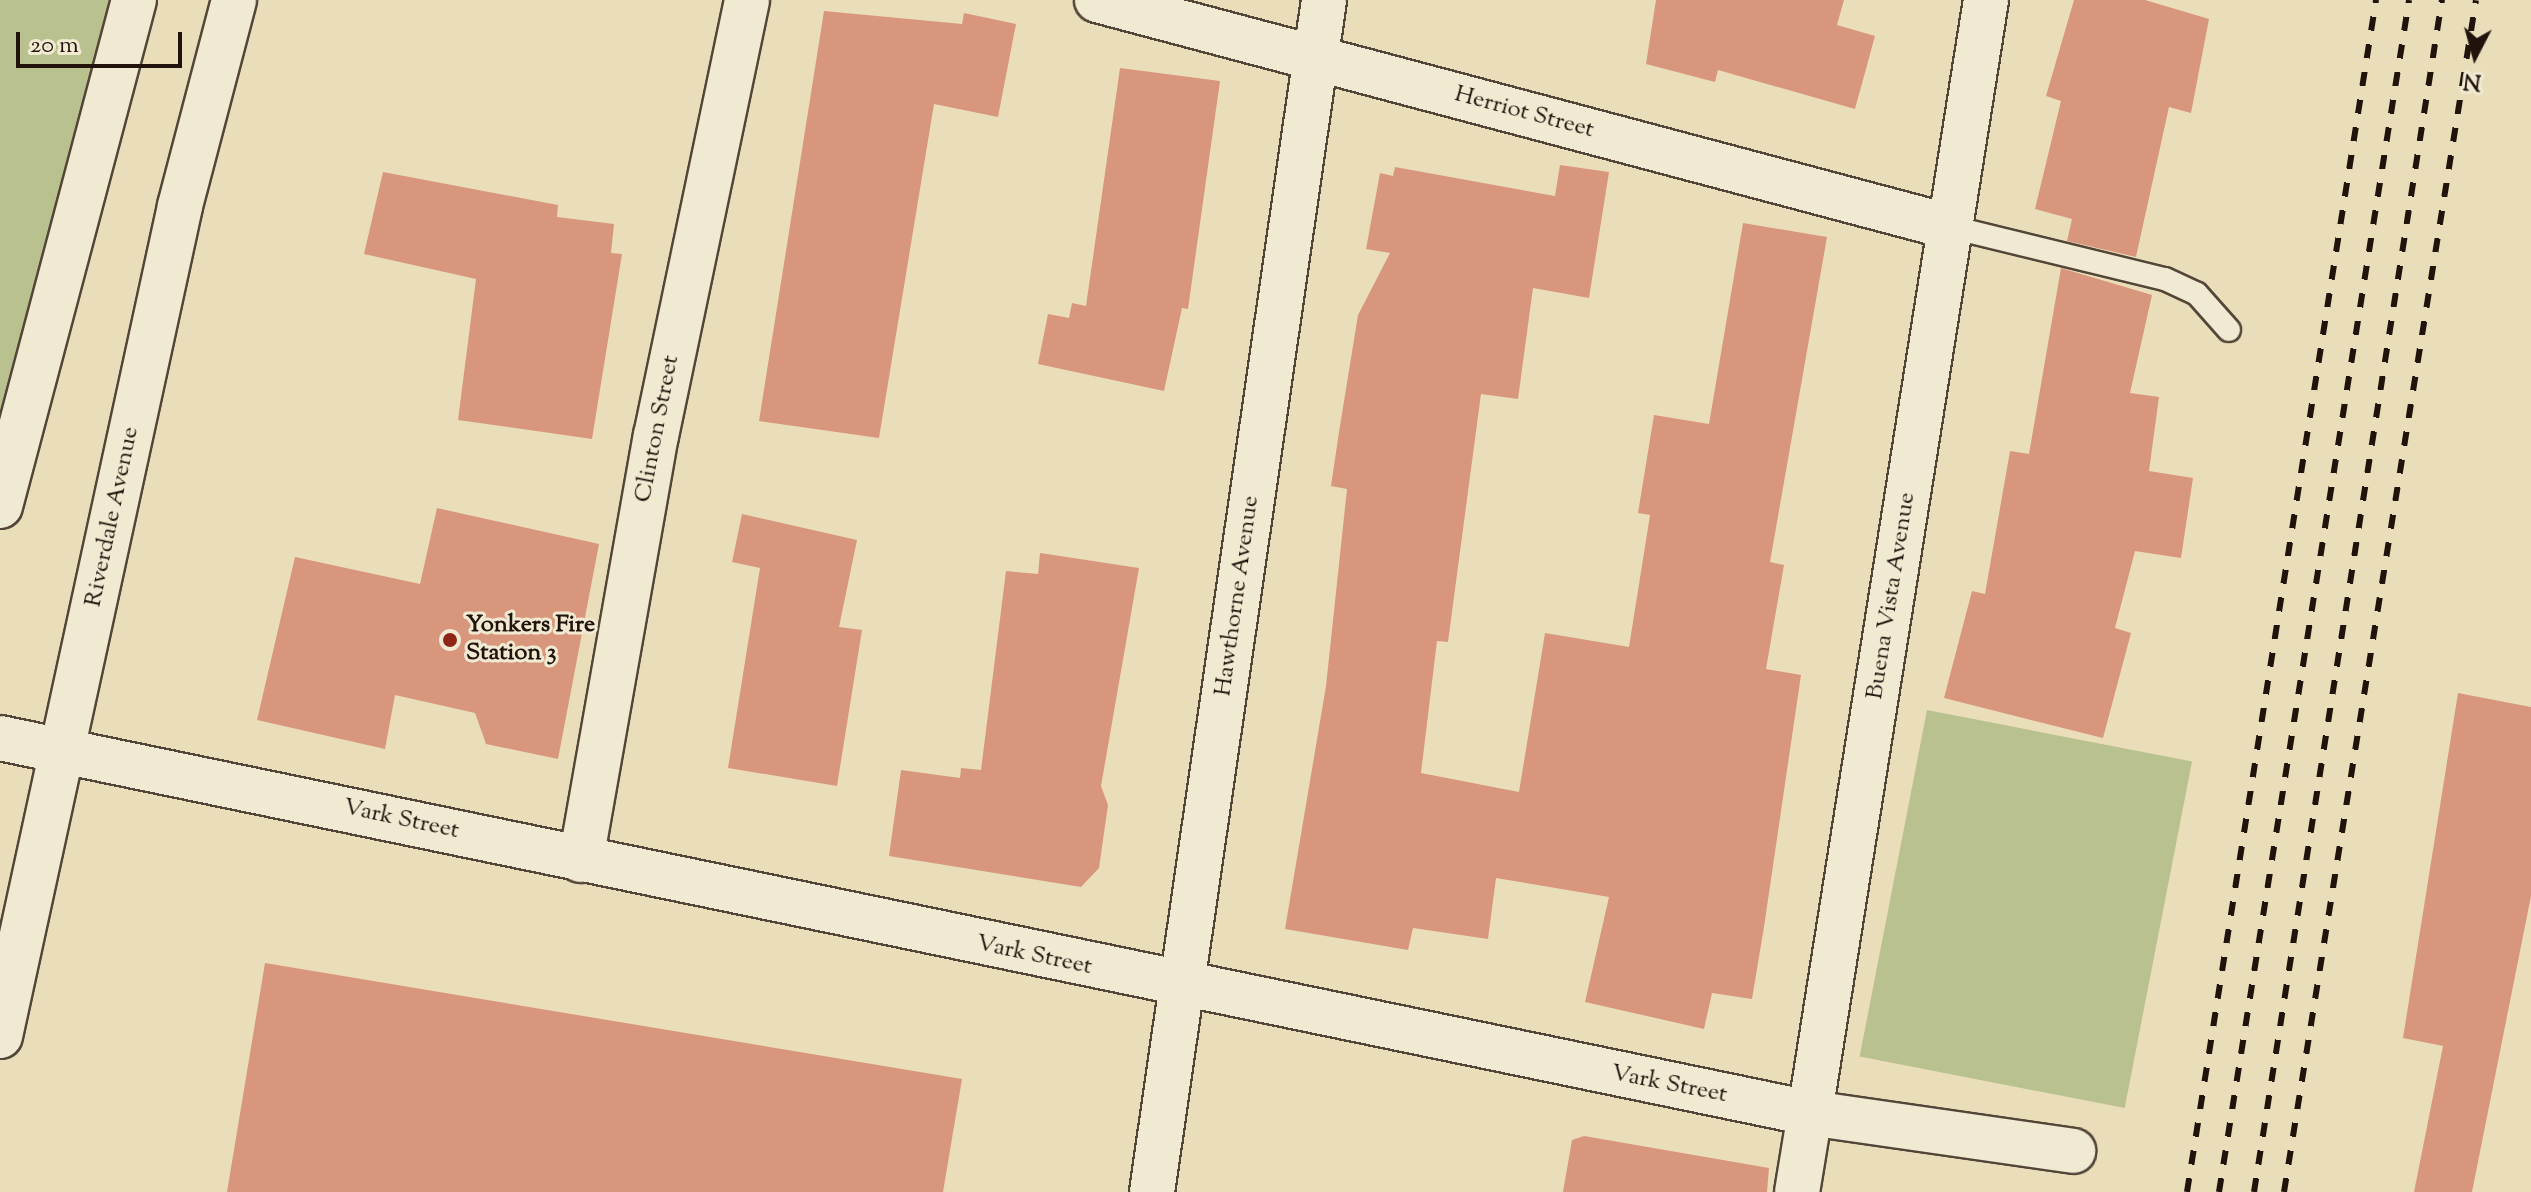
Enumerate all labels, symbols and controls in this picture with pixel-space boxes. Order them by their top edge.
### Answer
scale bar [20,16,186,66]
north arrow [2435,16,2515,96]
text: 20 m [30,29,79,63]
text: N [2462,63,2483,97]
street label: Herriot Street [1451,81,1597,145]
street label: Clinton Street [630,353,686,505]
street label: Riverdale Avenue [80,424,146,610]
street label: Buena Vista Avenue [1861,490,1923,702]
street label: Hawthorne Avenue [1210,494,1266,698]
place label: Yonkers Fire Station 3 [466,612,595,668]
marker: Yonkers Fire Station 3 [441,631,459,649]
street label: Vark Street [340,794,462,846]
street label: Vark Street [973,930,1095,982]
street label: Vark Street [1608,1060,1730,1110]

